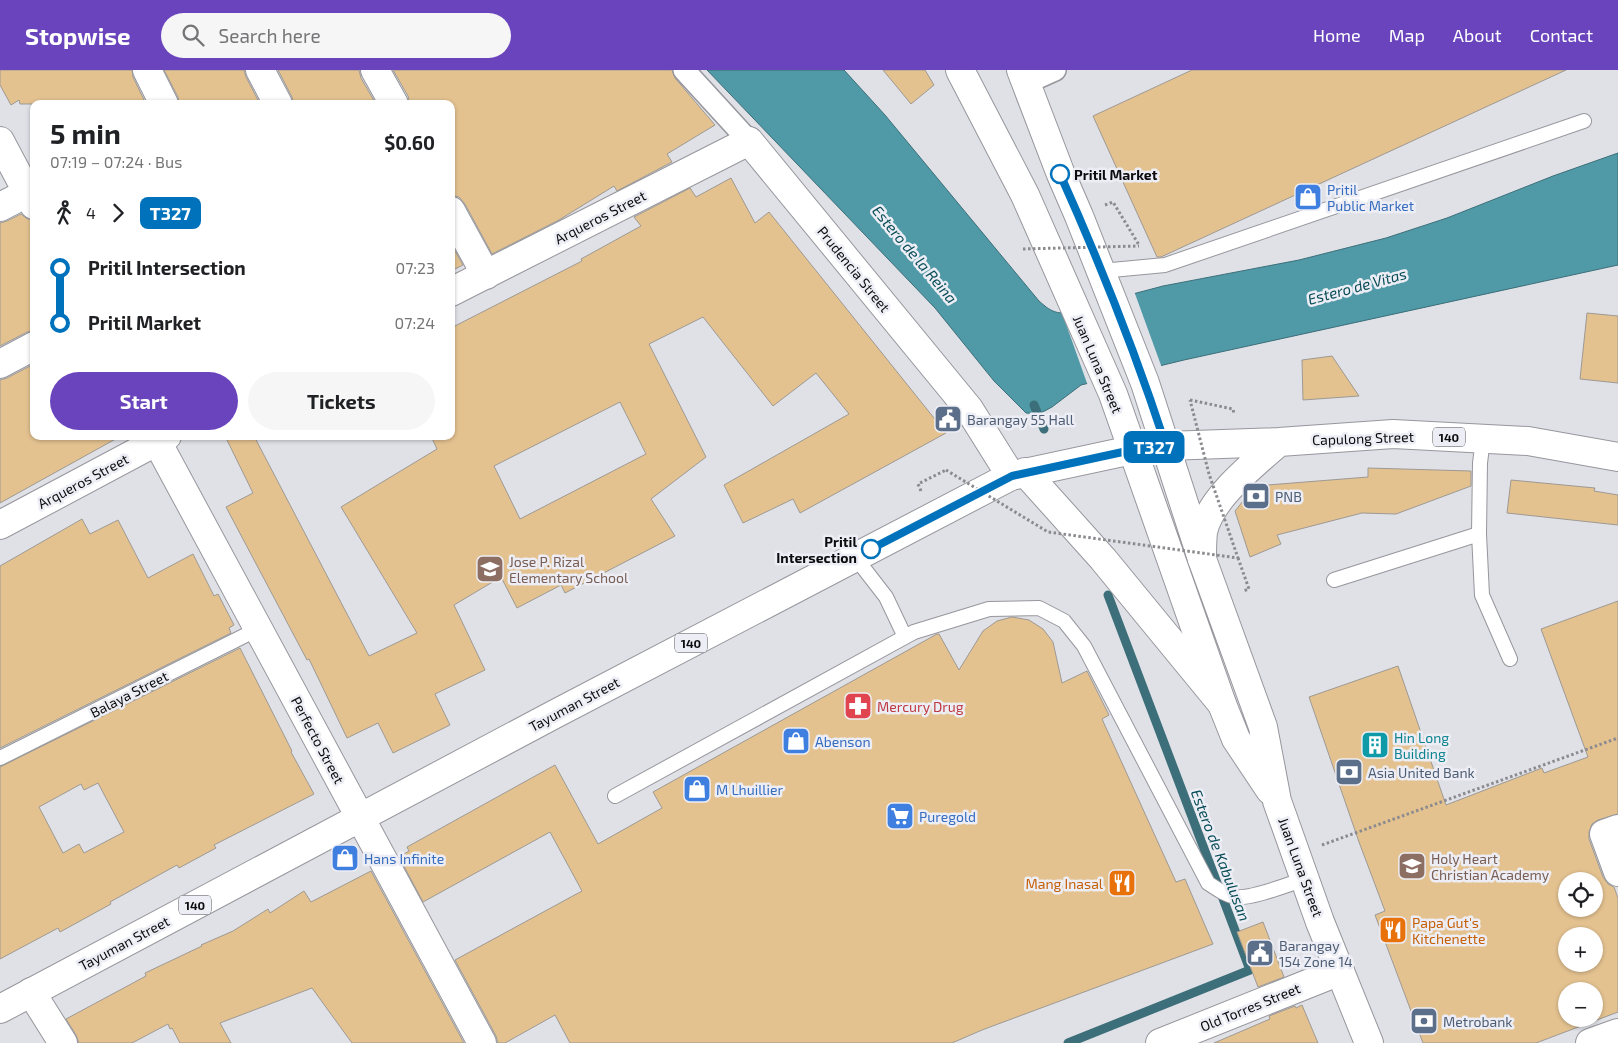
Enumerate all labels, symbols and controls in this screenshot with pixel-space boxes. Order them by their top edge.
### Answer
search box [161,13,511,58]
text: Stopwise [25,21,131,50]
icon: search [179,21,207,49]
text: Search here [219,24,321,47]
text: Home [1313,24,1361,46]
text: Map [1389,24,1425,46]
text: About [1453,24,1502,46]
text: Contact [1530,24,1593,46]
text: 5 min [50,116,121,150]
text: $0.60 [384,131,435,154]
text: 07:19 – 07:24 · Bus [50,152,182,171]
marker: Pritil Market [1050,164,1070,184]
place label: Pritil Market [1074,166,1158,183]
place label: Pritil Public Market [1327,181,1414,214]
shop icon: Pritil Public Market [1293,182,1323,212]
street label: Arqueros Street [552,187,648,247]
icon: walk [50,199,78,227]
icon: forward [104,199,132,227]
text: T327 [150,202,191,224]
water label: Estero de la Reina [869,202,961,306]
text: 4 [86,203,96,222]
street label: Prudencia Street [814,223,894,315]
text: Pritil Intersection [88,256,246,279]
text: 07:23 [395,258,435,277]
water label: Estero de Vitas [1306,264,1409,308]
text: Pritil Market [88,311,201,334]
street label: Juan Luna Street [1070,312,1126,416]
text: 07:24 [395,313,435,332]
button: Start [50,372,238,430]
button: Tickets [248,372,435,430]
public building icon: Barangay 55 Hall [933,404,963,434]
place label: Barangay 55 Hall [967,411,1075,428]
street label: Capulong Street [1312,428,1414,448]
road number: 140 [1433,428,1465,447]
line badge: T327 [1119,431,1189,463]
text: T327 [1133,436,1175,458]
street label: Arqueros Street [35,450,131,512]
bank icon: PNB [1241,481,1271,511]
place label: PNB [1275,488,1302,505]
place label: Pritil Intersection [776,533,857,566]
marker: Pritil Intersection [861,539,881,559]
place label: Jose P. Rizal Elementary School [509,553,629,586]
school or university icon: Jose P. Rizal Elementary School [475,554,505,584]
road number: 140 [675,634,707,652]
street label: Balaya Street [87,667,171,721]
street label: Tayuman Street [526,673,622,735]
pharmacy icon: Mercury Drug [843,691,873,721]
street label: Perfecto Street [288,694,348,786]
place label: Mercury Drug [877,698,964,715]
shop icon: Abenson [781,726,811,756]
place label: Hin Long Building [1394,729,1449,762]
building icon: Hin Long Building [1360,730,1390,760]
place label: Abenson [815,733,871,750]
bank icon: Asia United Bank [1334,757,1364,787]
place label: Asia United Bank [1368,764,1475,781]
shop icon: M Lhuillier [682,774,712,804]
place label: M Lhuillier [716,781,783,798]
water label: Estero de Kabulusan [1188,787,1254,923]
supermarket icon: Puregold [885,801,915,831]
place label: Puregold [919,808,976,825]
street label: Juan Luna Street [1275,815,1327,919]
shop icon: Hans Infinite [330,843,360,873]
place label: Hans Infinite [364,850,444,867]
place label: Holy Heart Christian Academy [1431,850,1550,883]
school or university icon: Holy Heart Christian Academy [1397,851,1427,881]
restaurant icon: Mang Inasal [1107,868,1137,898]
map controls [1558,872,1603,1027]
button: locate [1558,872,1603,917]
place label: Mang Inasal [1026,875,1104,892]
road number: 140 [179,896,211,914]
street label: Tayuman Street [76,912,172,974]
place label: Papa Gut's Kitchenette [1412,914,1485,947]
restaurant icon: Papa Gut's Kitchenette [1378,915,1408,945]
button: + [1558,927,1603,972]
place label: Barangay 154 Zone 14 [1279,937,1353,970]
public building icon: Barangay 154 Zone 14 [1245,938,1275,968]
street label: Old Torres Street [1197,979,1303,1035]
button: − [1558,982,1603,1027]
bank icon: Metrobank [1409,1006,1439,1036]
place label: Metrobank [1443,1013,1512,1030]

